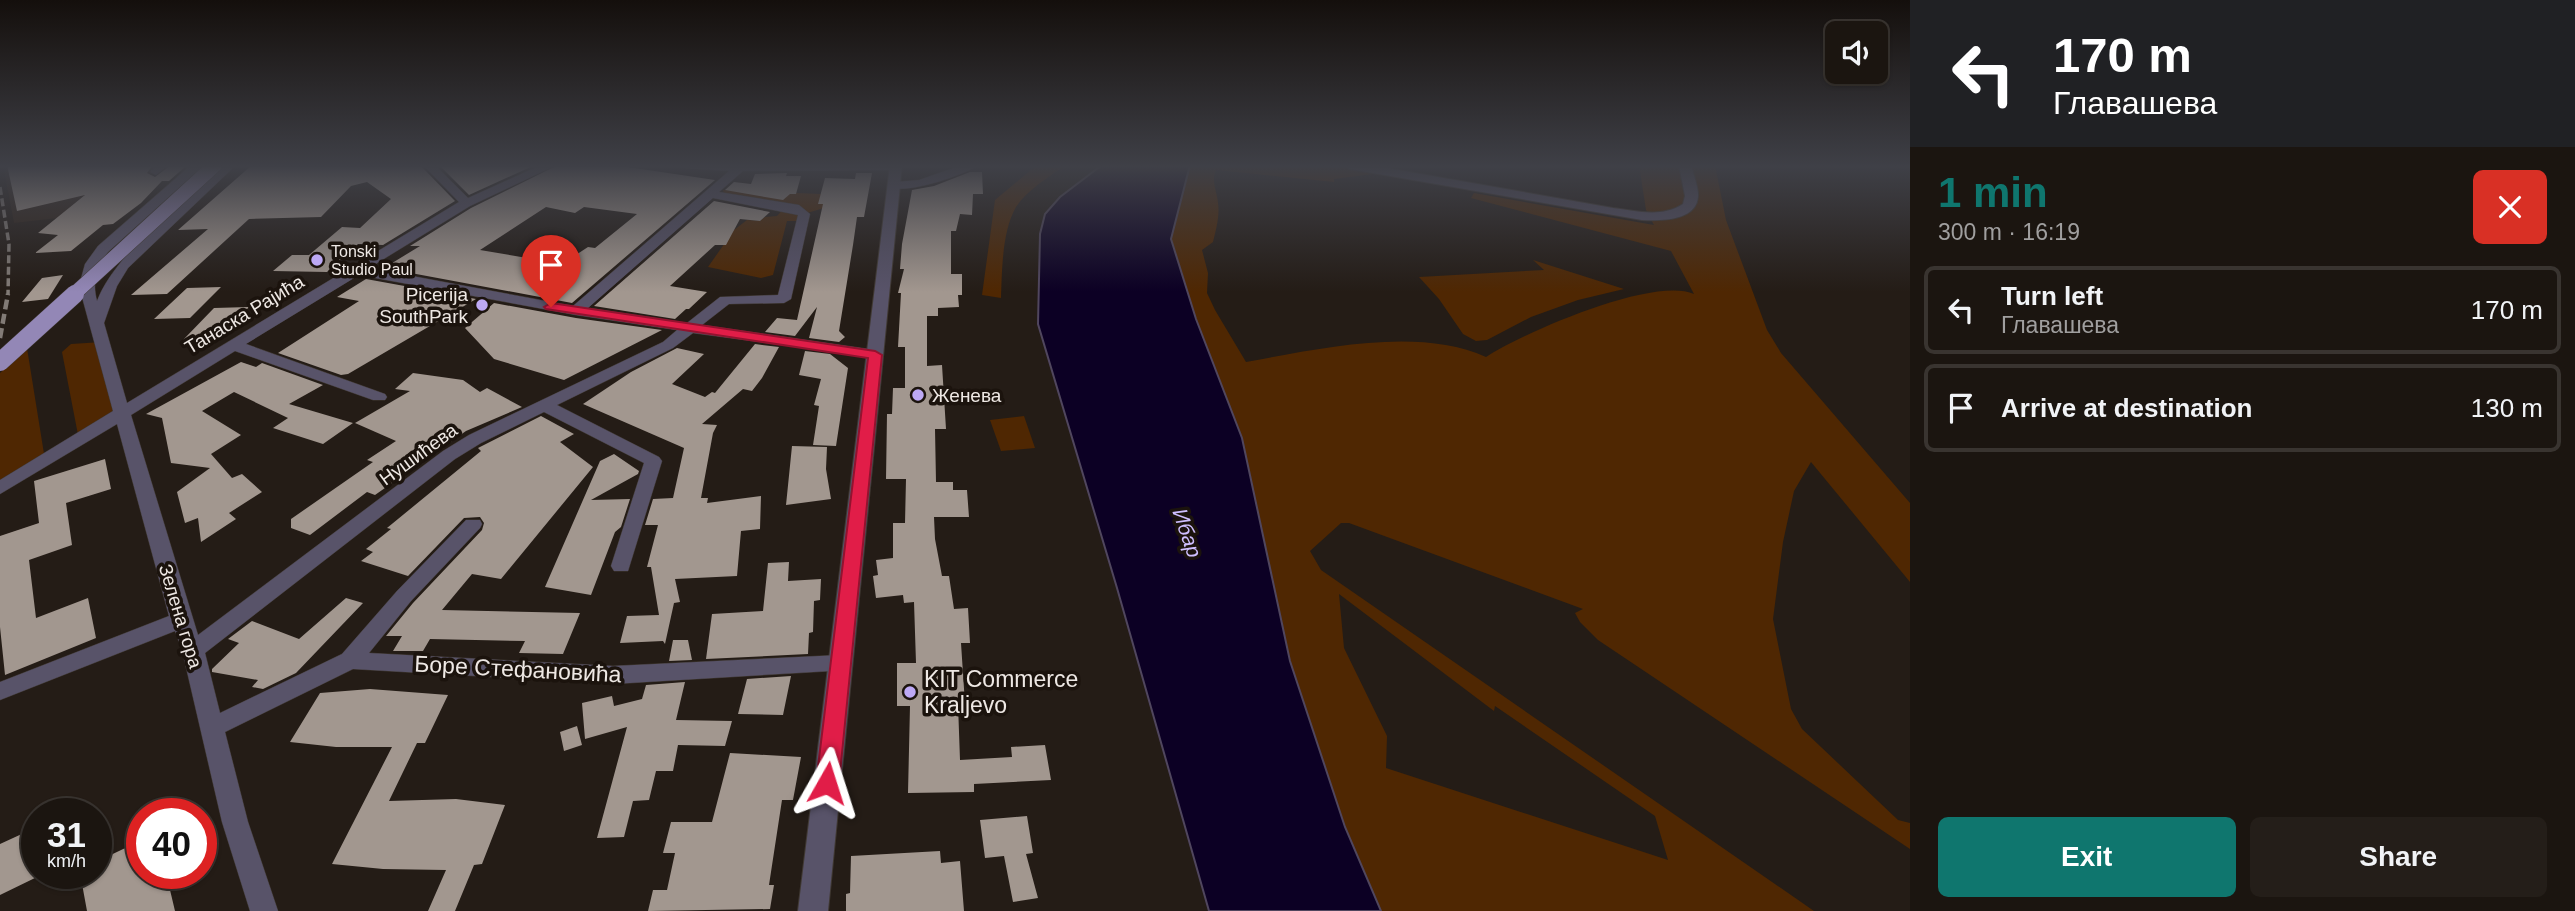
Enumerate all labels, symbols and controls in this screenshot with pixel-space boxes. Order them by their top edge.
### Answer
map controls [1825,21,1888,84]
button: sound [1825,21,1888,84]
icon: left [1938,28,2029,119]
text: 170 m [2053,28,2192,82]
text: Главашева [2053,85,2217,121]
text: 1 min [1938,169,2048,216]
button: close [2473,170,2547,244]
text: 300 m · 16:19 [1938,219,2080,245]
pin [521,235,581,307]
place label: Tonski Studio Paul [331,243,413,278]
icon: arrive [532,246,570,284]
marker: Tonski Studio Paul [309,252,325,268]
street label: Танаска Рајића [181,270,308,358]
text: Turn left [2001,281,2103,311]
place label: Picerija SouthPark [379,284,468,327]
icon: left [1942,291,1980,329]
text: 170 m [2471,295,2543,325]
marker: Picerija SouthPark [474,297,490,313]
text: Главашева [2001,312,2119,338]
place label: Женева [932,385,1002,406]
marker: Женева [910,387,926,403]
icon: arrive [1942,389,1980,427]
text: Arrive at destination [2001,393,2252,423]
text: 130 m [2471,393,2543,423]
street label: Нушићева [375,419,461,490]
water label: Ибар [1168,505,1207,560]
street label: Зелена гора [155,562,206,671]
street label: Боре Стефановића [414,651,622,687]
place label: KIT Commerce Kraljevo [924,666,1078,718]
marker: KIT Commerce Kraljevo [902,684,918,700]
position arrow [790,746,864,820]
speed limit sign: 40 [126,798,217,889]
text: 31 [47,815,86,854]
button: Exit [1938,817,2236,897]
button: Share [2250,817,2547,897]
text: km/h [47,851,86,871]

